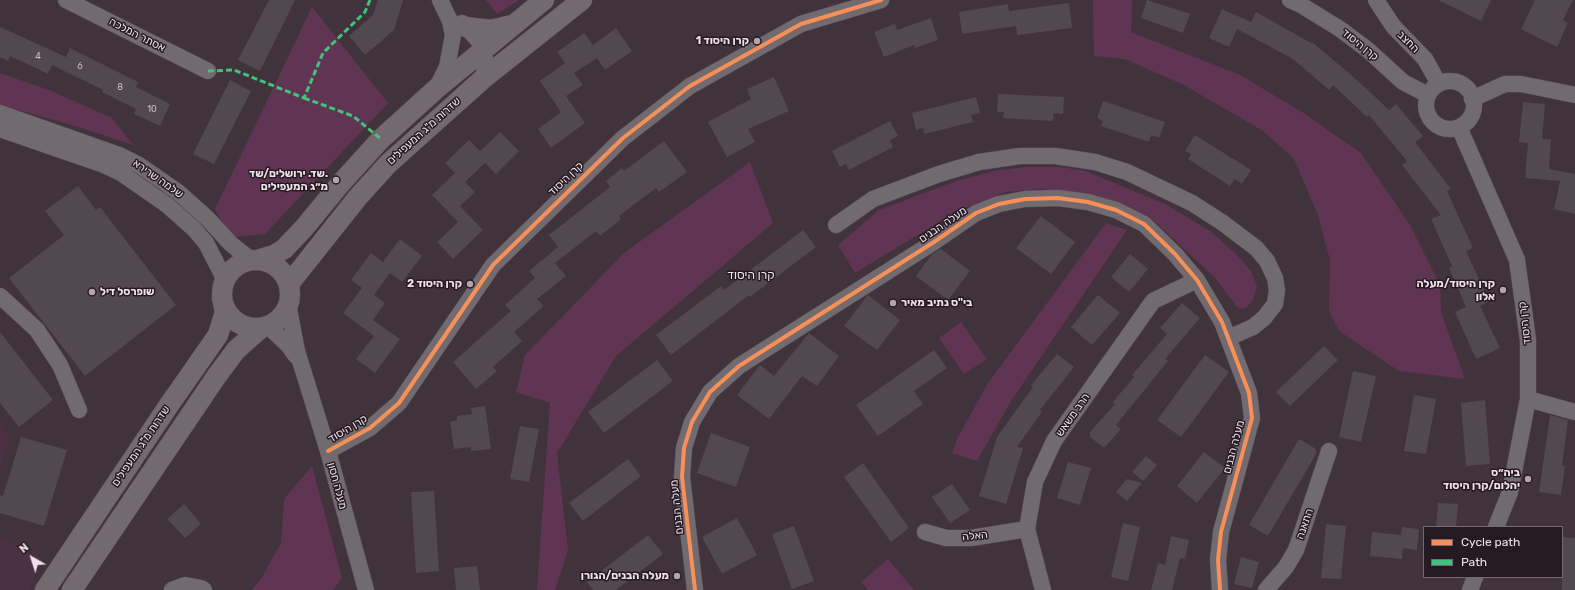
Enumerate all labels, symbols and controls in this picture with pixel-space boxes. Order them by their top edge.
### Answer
street label: אסתר המלכה [107,15,167,55]
street label: קרן היסוד [1339,26,1381,64]
street label: החצב [1394,28,1422,56]
place label: קרן היסוד 1 [696,34,749,48]
marker: קרן היסוד 1 [752,36,762,46]
house number: 4 [35,51,41,61]
house number: 6 [77,61,83,71]
house number: 8 [117,82,123,92]
street label: שדרות מ"ג המעפילים [385,95,463,167]
house number: 10 [147,104,157,114]
street label: שלמה שרירא [130,157,186,201]
street label: קרן היסוד [546,159,586,199]
place label: שד. ירושלים/שד. מ״ג המעפילים [249,167,328,193]
marker: שד. ירושלים/שד. מ״ג המעפילים [331,175,341,185]
street label: מעלה הבנים [917,204,969,246]
district label: קרן היסוד [727,269,775,283]
place label: קרן היסוד 2 [407,277,462,291]
place label: קרן היסוד/מעלה אלון [1417,277,1495,303]
marker: קרן היסוד 2 [465,279,475,289]
place label: שופרסל דיל [100,285,154,299]
marker: קרן היסוד/מעלה אלון [1498,285,1508,295]
marker: שופרסל דיל [87,287,97,297]
place label: בי"ס נתיב מאיר [901,296,972,310]
marker: בי"ס נתיב מאיר [888,298,898,308]
street label: קרן היסוד [1516,301,1534,345]
street label: הרב משאש [1053,391,1093,439]
street label: שדרות מ"ג המעפילים [109,403,173,489]
street label: קרן היסוד [326,412,370,446]
street label: מעלה הבנים [1221,419,1247,475]
street label: מעלה חסון [324,461,350,511]
place label: ביה״ס יהלום/קרן היסוד [1443,466,1520,492]
marker: ביה״ס יהלום/קרן היסוד [1523,474,1533,484]
street label: מעלה הבנים [668,479,686,535]
street label: התאנה [1294,507,1316,541]
legend [1423,526,1563,578]
street label: האלה [962,528,988,544]
text: Cycle path [1461,535,1520,549]
north arrow [12,538,52,578]
text: N [17,541,31,556]
text: Path [1461,555,1487,569]
place label: מעלה הבנים/הגורן [581,569,669,583]
marker: מעלה הבנים/הגורן [672,571,682,581]

